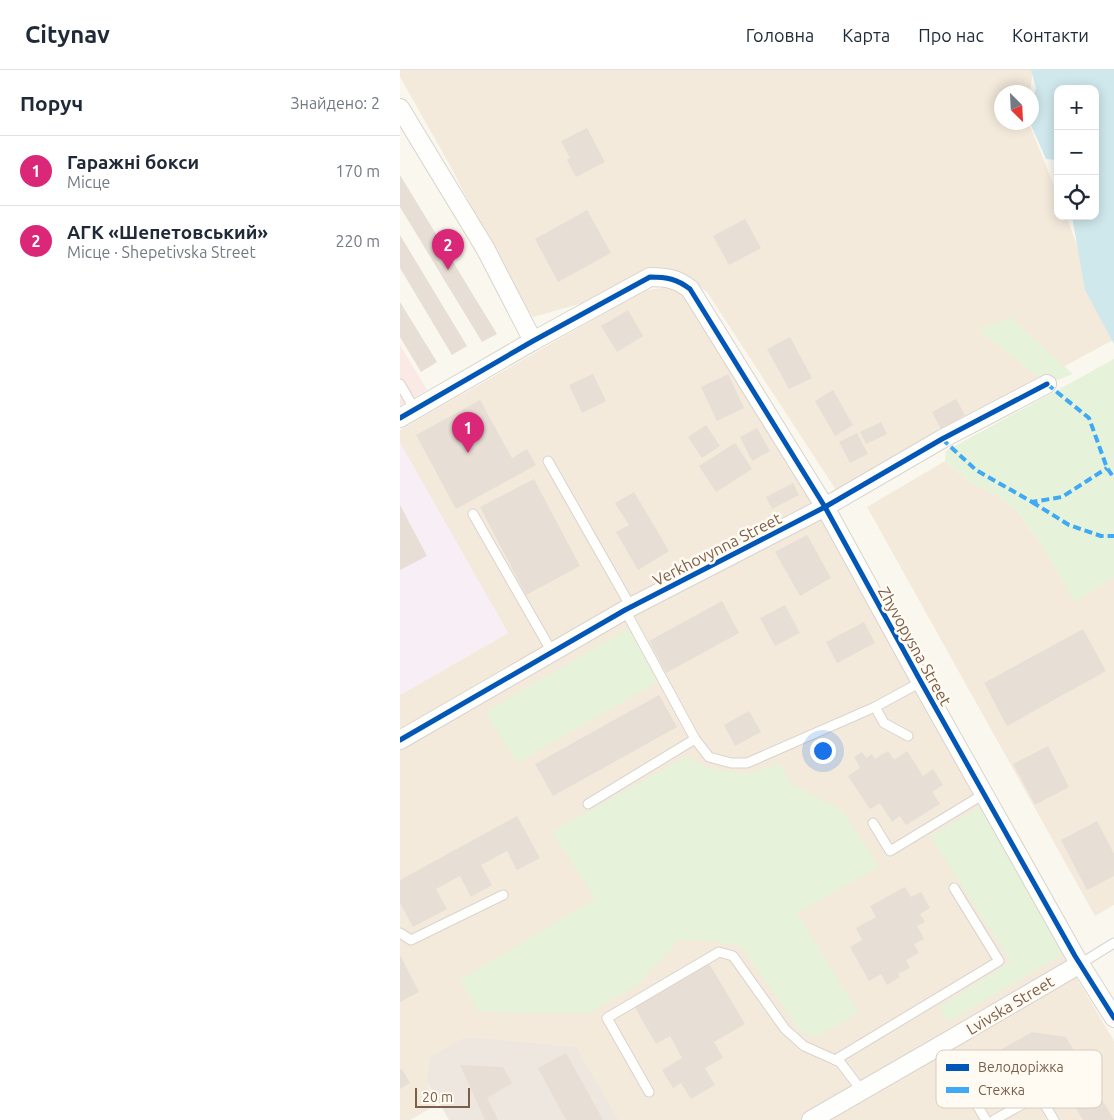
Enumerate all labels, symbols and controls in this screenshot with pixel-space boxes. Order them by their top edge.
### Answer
text: Citynav [25,21,110,48]
text: Головна [746,25,814,45]
text: Карта [842,25,890,45]
text: Про нас [918,25,984,45]
text: Контакти [1012,25,1089,45]
north arrow [994,85,1039,130]
map controls [1054,85,1099,220]
button: + [1054,85,1099,130]
text: Поруч [20,91,83,115]
text: Знайдено: 2 [291,94,380,112]
button: − [1054,130,1099,175]
text: Гаражні бокси [67,151,199,173]
text: 1 [31,162,41,180]
text: 170 m [335,162,380,180]
text: Місце [67,173,110,191]
button: locate [1054,175,1099,220]
text: АГК «Шепетовський» [67,221,268,243]
pin: 2 [432,229,464,270]
text: 2 [31,232,41,250]
text: 220 m [335,232,380,250]
text: Місце · Shepetivska Street [67,243,256,261]
pin: 1 [452,412,484,453]
street label: Verkhovynna Street [650,509,785,589]
street label: Zhyvopysna Street [875,584,955,709]
your location [810,738,836,764]
street label: Lvivska Street [963,972,1058,1038]
legend [936,1050,1102,1108]
text: Велодоріжка [978,1059,1064,1075]
text: Стежка [978,1082,1025,1098]
scale bar [415,1085,470,1108]
text: 20 m [422,1089,453,1105]

